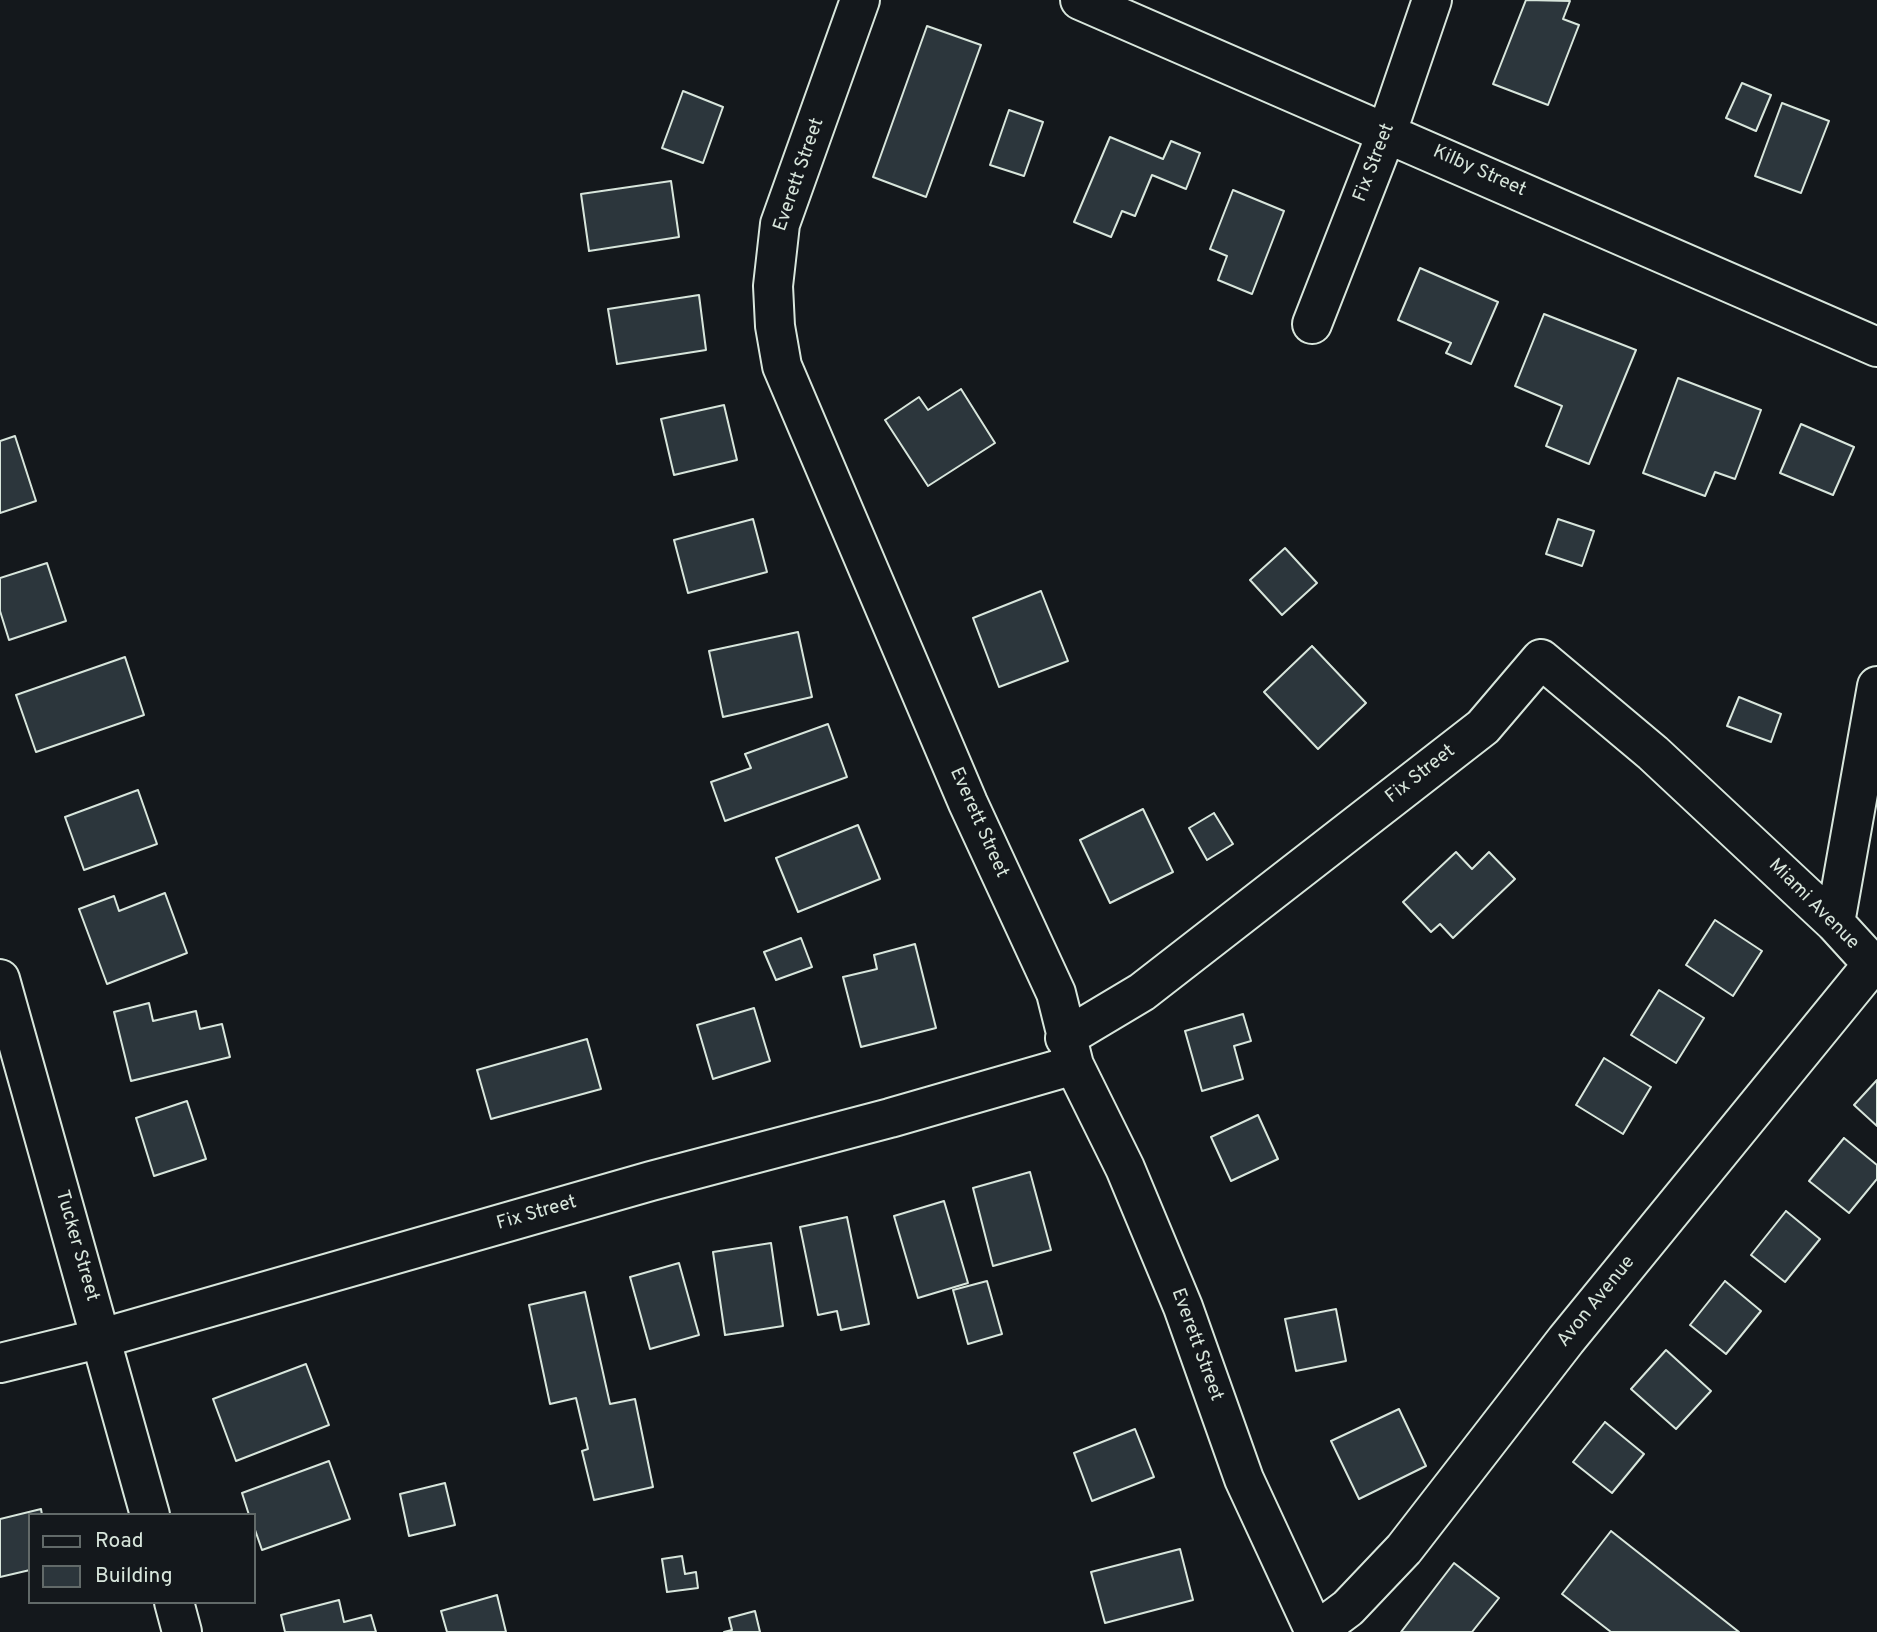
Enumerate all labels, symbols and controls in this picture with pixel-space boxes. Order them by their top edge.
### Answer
street label: Everett Street [770,115,830,235]
street label: Fix Street [1350,121,1400,205]
street label: Kilby Street [1429,141,1529,203]
street label: Fix Street [1382,741,1460,809]
street label: Everett Street [944,764,1012,882]
street label: Miami Avenue [1763,855,1863,955]
street label: Tucker Street [49,1188,103,1304]
street label: Fix Street [494,1192,580,1236]
street label: Avon Avenue [1553,1252,1641,1352]
street label: Everett Street [1165,1286,1227,1404]
legend [28,1513,256,1604]
text: Road [95,1528,144,1555]
text: Building [95,1563,173,1590]

